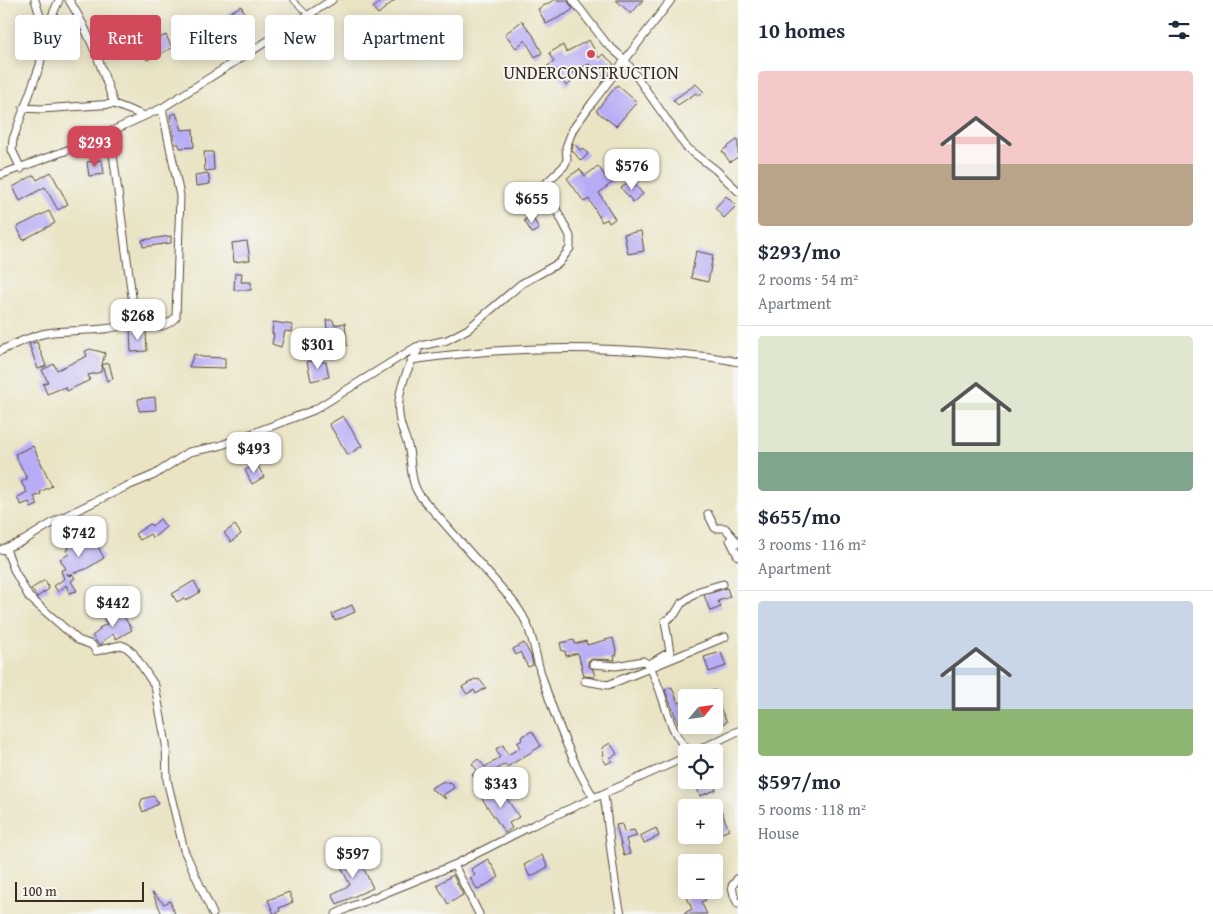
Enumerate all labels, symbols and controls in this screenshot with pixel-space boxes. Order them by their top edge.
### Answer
chip: Buy [15,15,80,60]
chip: Rent [90,15,161,60]
chip: Filters [171,15,255,60]
chip: New [265,15,334,60]
chip: Apartment [344,15,463,60]
text: 10 homes [758,15,845,46]
icon: filters [1165,16,1193,44]
marker: UNDERCONSTRUCTION [585,48,597,60]
place label: UNDERCONSTRUCTION [503,59,679,86]
icon: home [931,103,1021,193]
pin: $293 [65,126,125,168]
text: $293 [78,130,112,154]
pin: $576 [602,148,662,191]
text: $576 [615,153,649,177]
pin: $655 [502,182,562,224]
text: $655 [515,186,549,210]
text: $293/mo [758,236,841,267]
text: 2 rooms · 54 m² [758,267,858,291]
text: Apartment [758,291,831,315]
pin: $268 [108,298,168,341]
text: $268 [121,303,155,327]
pin: $301 [288,328,348,370]
text: $301 [301,332,335,356]
icon: home [931,369,1021,459]
pin: $493 [224,432,284,474]
text: $493 [237,436,271,460]
text: $655/mo [758,501,841,532]
pin: $742 [49,516,109,558]
text: $742 [62,520,96,544]
text: 3 rooms · 116 m² [758,532,866,556]
text: Apartment [758,556,831,580]
pin: $442 [83,586,143,628]
text: $442 [96,590,130,614]
icon: home [931,634,1021,724]
north arrow [678,689,722,734]
map controls [678,689,723,899]
button: locate [678,744,723,789]
pin: $343 [471,766,531,809]
text: $597/mo [758,766,841,797]
text: $343 [484,771,518,795]
text: 5 rooms · 118 m² [758,797,866,821]
button: + [678,799,723,844]
text: House [758,821,799,845]
pin: $597 [323,836,383,879]
text: $597 [336,841,370,865]
button: − [678,854,723,899]
scale bar [15,879,144,902]
text: 100 m [22,881,57,901]

